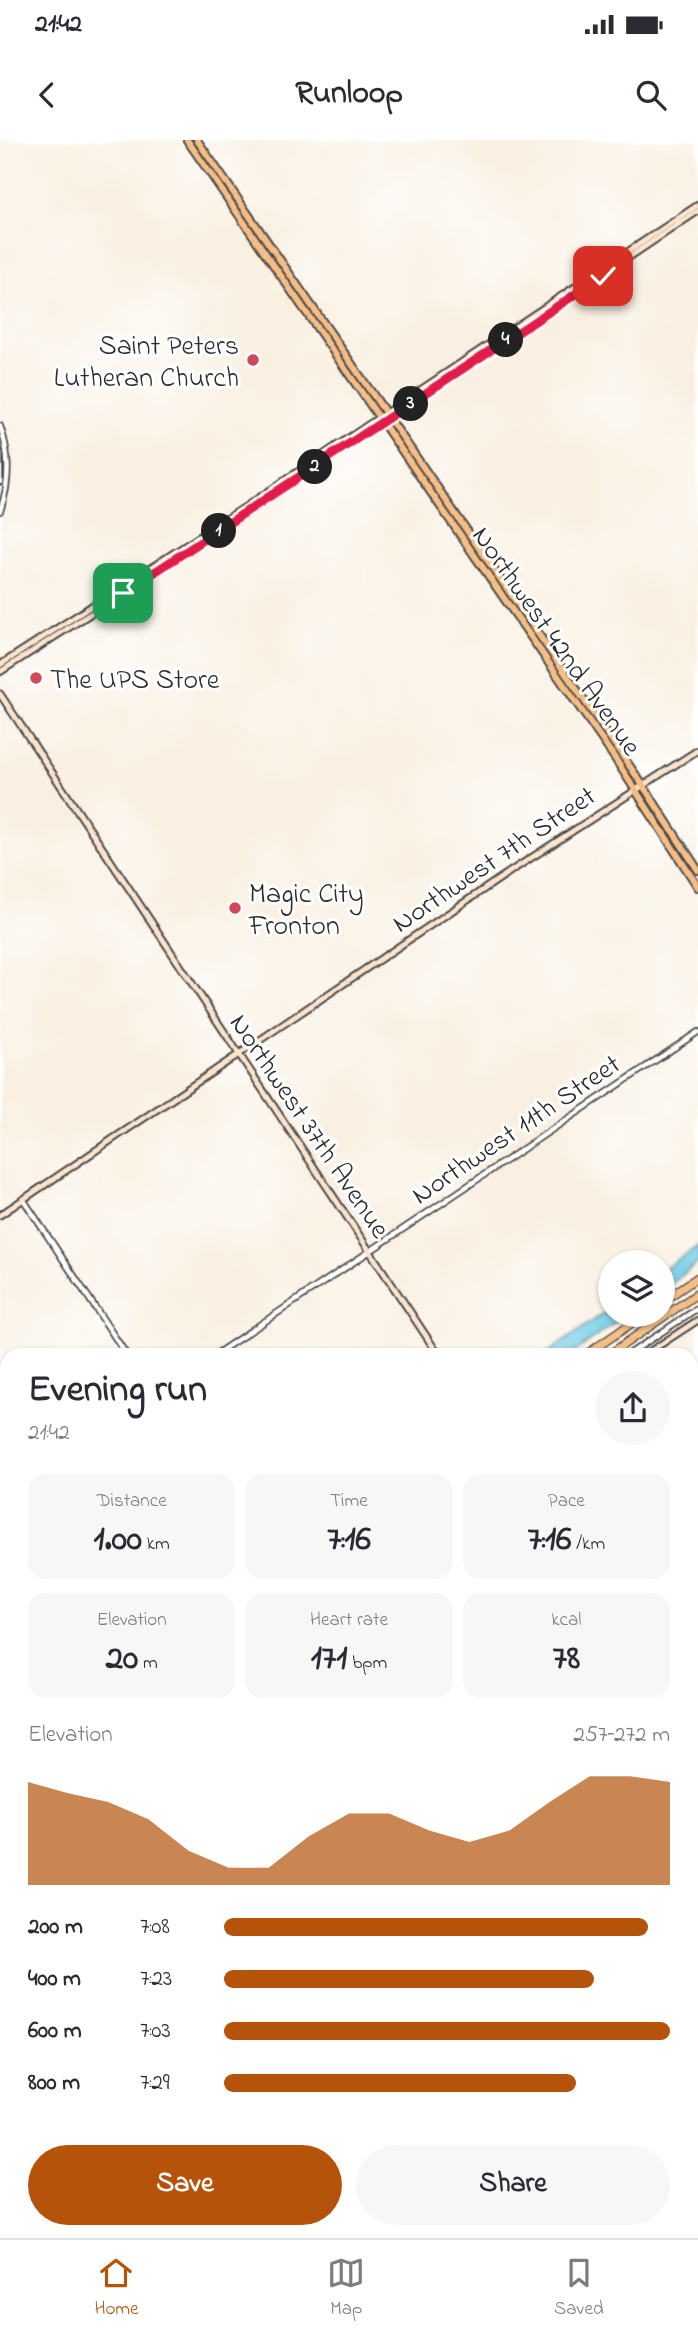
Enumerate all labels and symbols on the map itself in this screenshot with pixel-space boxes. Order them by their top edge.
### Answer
pin [573,246,633,306]
pin: 4 [489,322,524,358]
place label: Saint Peters Lutheran Church [54,327,239,400]
marker: Saint Peters Lutheran Church [245,352,261,368]
pin: 3 [394,386,428,422]
pin: 2 [298,450,332,484]
pin: 1 [202,514,236,548]
street label: Northwest 42nd Avenue [460,519,650,766]
pin [93,563,153,623]
place label: The UPS Store [50,661,220,702]
marker: The UPS Store [28,670,44,686]
street label: Northwest 7th Street [385,777,605,945]
place label: Magic City Fronton [248,875,364,948]
marker: Magic City Fronton [227,900,243,916]
street label: Northwest 37th Avenue [218,1006,399,1248]
street label: Northwest 11th Street [404,1046,630,1216]

